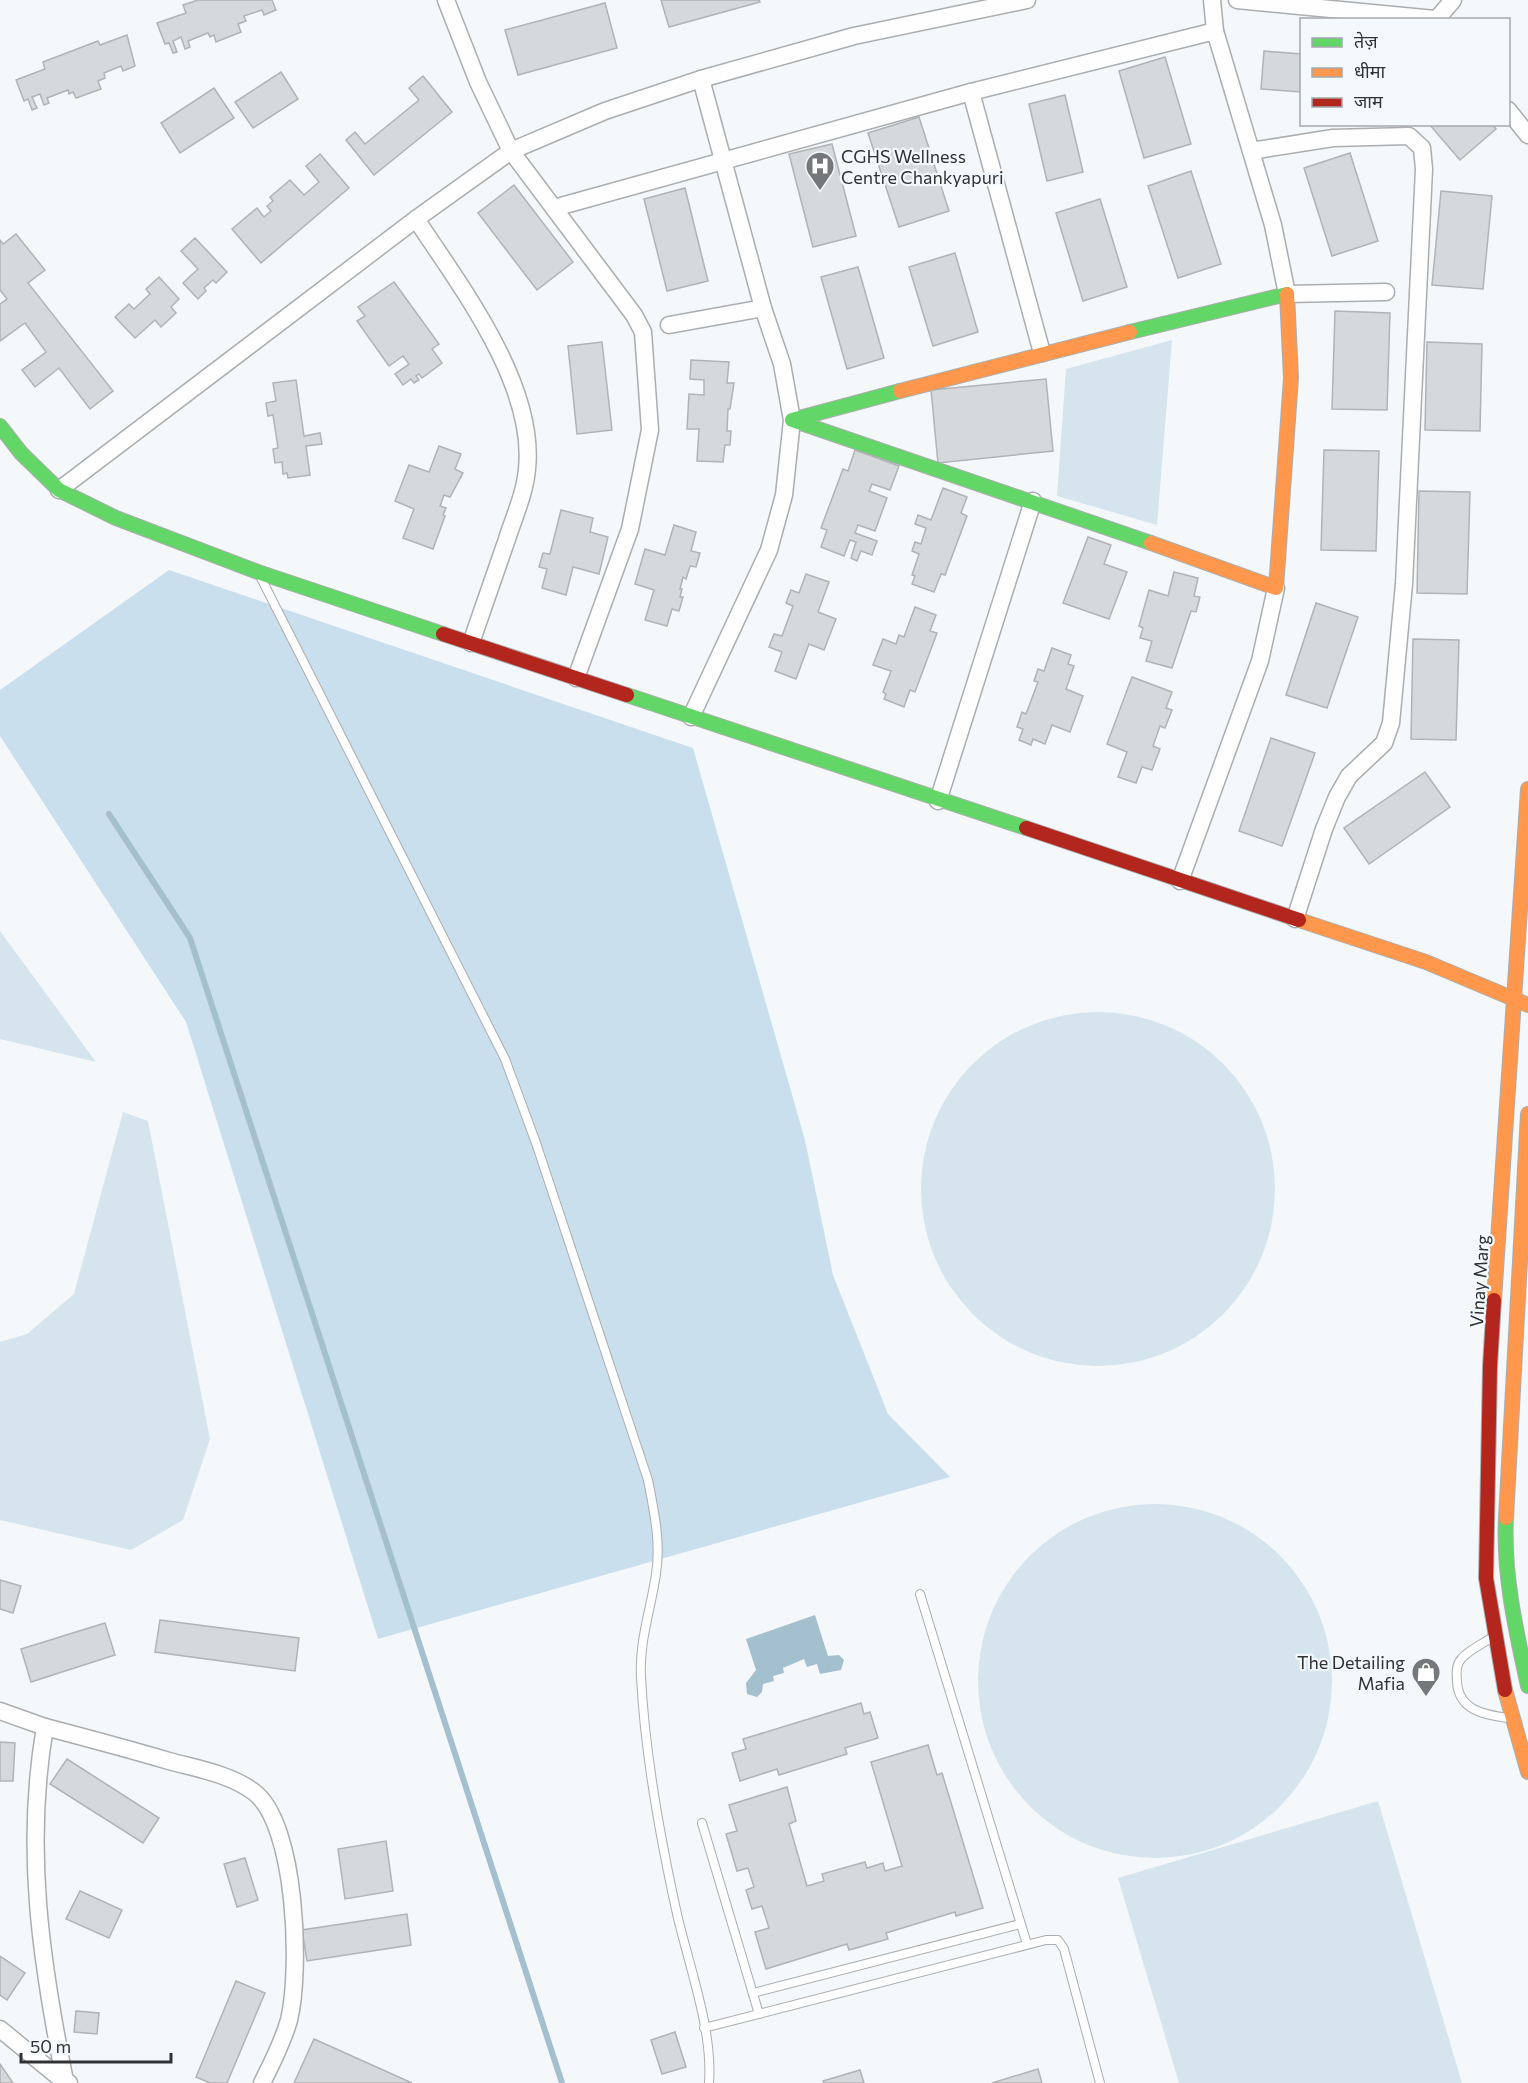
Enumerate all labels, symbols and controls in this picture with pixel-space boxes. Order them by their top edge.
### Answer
legend [1300,18,1510,126]
text: तेज़ [1354,30,1378,52]
text: धीमा [1354,60,1385,82]
text: जाम [1354,90,1384,112]
place label: CGHS Wellness Centre Chankyapuri [841,145,1004,188]
hospital icon: CGHS Wellness Centre Chankyapuri [804,150,836,192]
street label: Vinay Marg [1465,1234,1493,1328]
place label: The Detailing Mafia [1297,1651,1405,1694]
shop icon: The Detailing Mafia [1410,1656,1442,1698]
scale bar [21,2026,171,2064]
text: 50 m [30,2035,71,2057]

